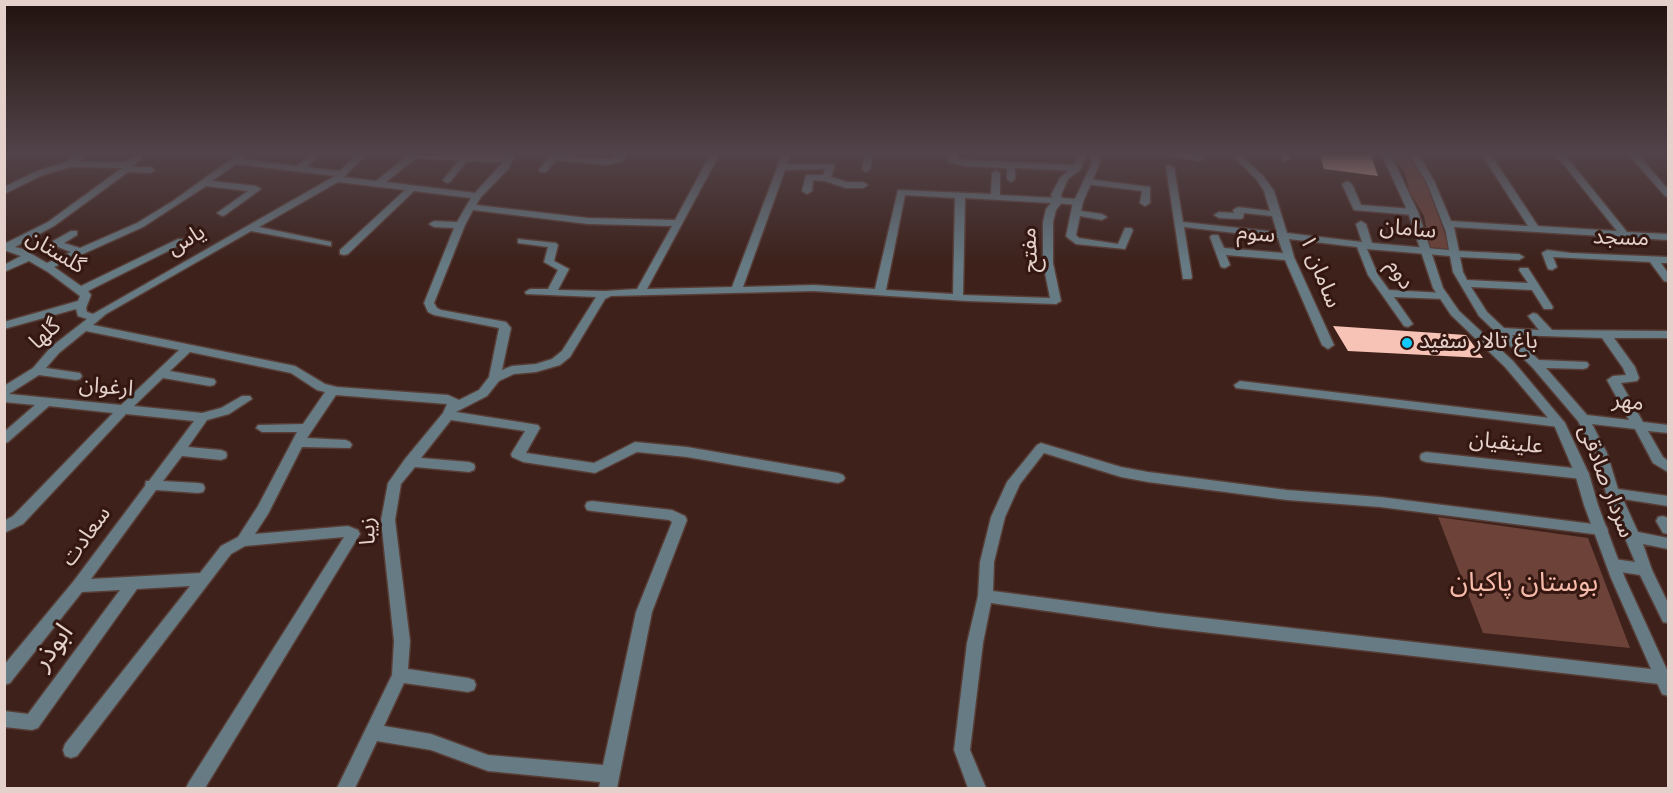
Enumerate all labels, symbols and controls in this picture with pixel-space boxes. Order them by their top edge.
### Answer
street label: سامان [1379,214,1437,246]
street label: یاس [163,220,211,262]
street label: سوم [1236,220,1276,250]
street label: گلستان [21,225,89,281]
street label: مسجد [1593,225,1649,253]
street label: مفتح [1017,227,1045,273]
street label: سامان ۱ [1293,232,1345,312]
street label: دوم [1379,255,1419,295]
street label: گلها [25,314,67,356]
place label: باغ تالار سفید [1419,330,1538,356]
marker: باغ تالار سفید [1400,336,1414,350]
street label: ارغوان [78,372,134,404]
street label: مهر [1611,388,1645,418]
street label: سردار صادقی [1571,422,1639,542]
street label: علینقیان [1468,427,1544,461]
street label: سعادت [56,502,118,572]
street label: زیبا [355,517,383,545]
park label: بوستان پاکبان [1450,568,1598,600]
street label: ابوذر [26,619,82,677]

